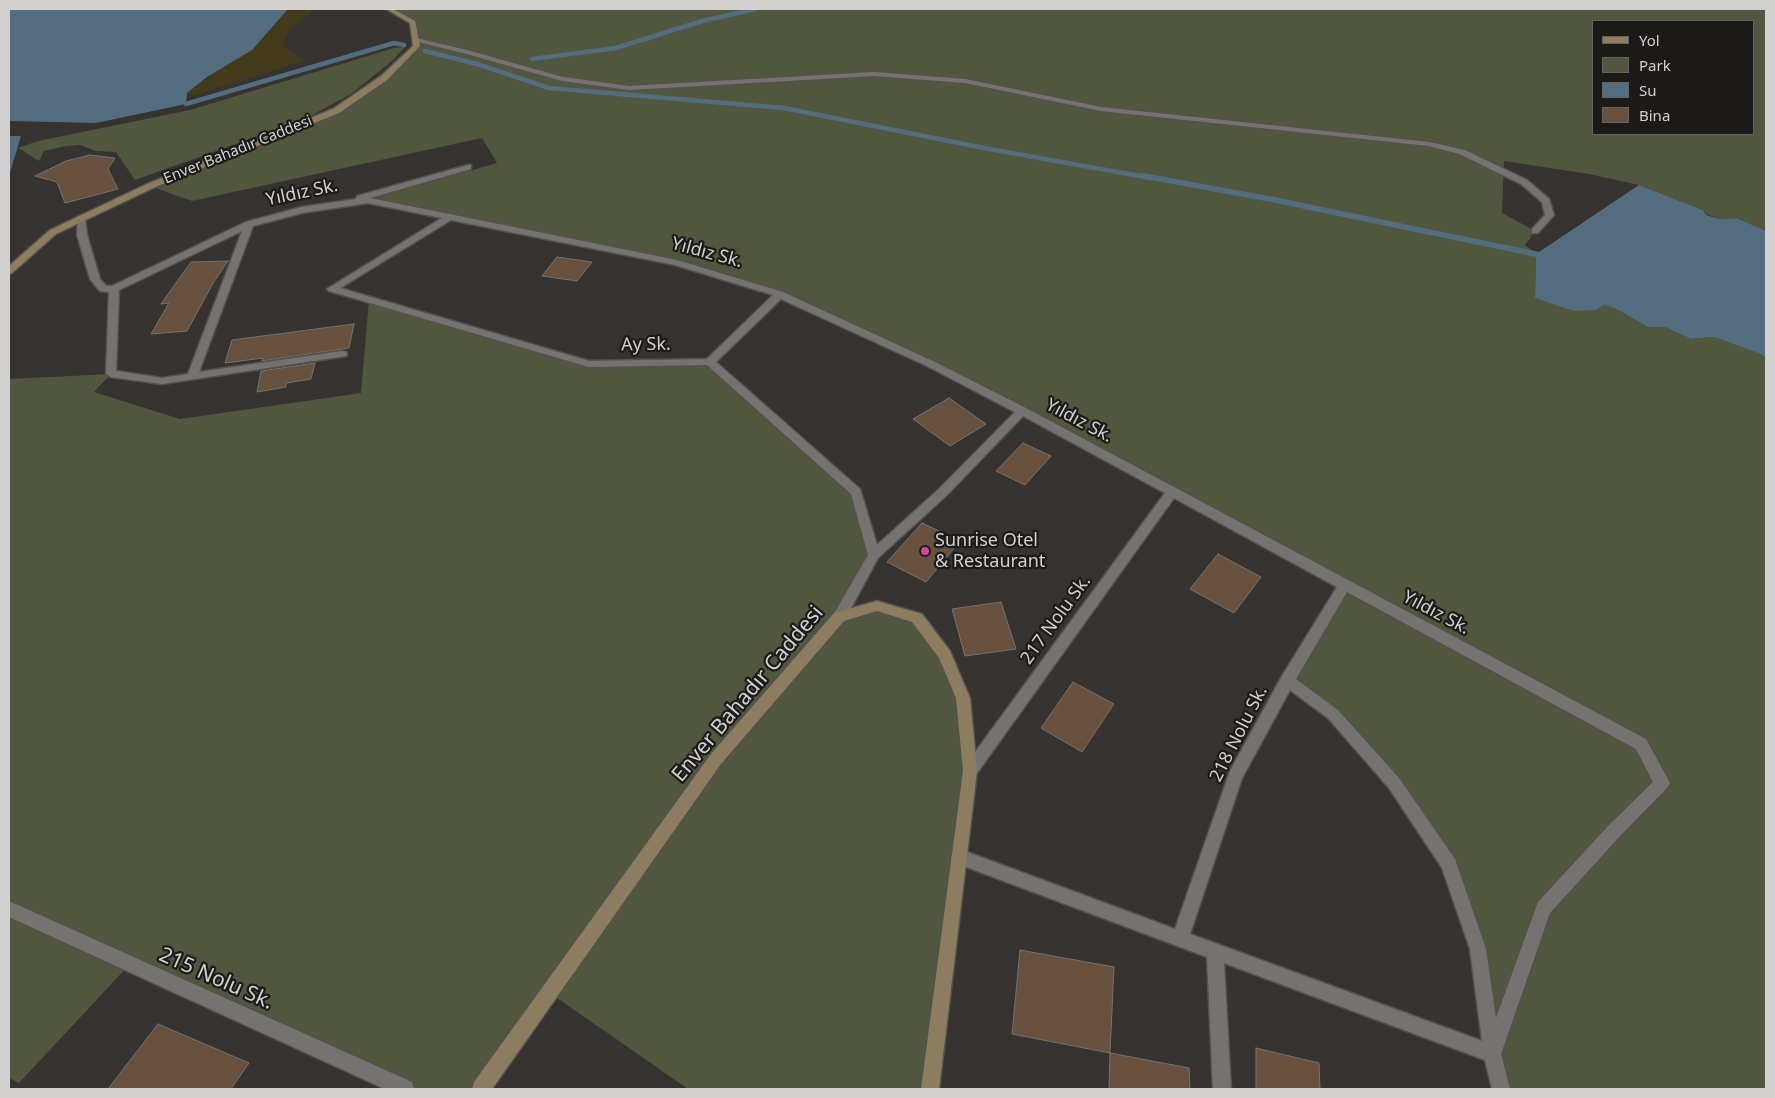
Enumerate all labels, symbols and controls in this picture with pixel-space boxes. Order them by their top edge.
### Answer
legend [1592,20,1755,135]
text: Yol [1639,30,1660,50]
text: Park [1639,55,1671,75]
text: Su [1639,80,1657,100]
text: Bina [1639,105,1670,125]
street label: Enver Bahadır Caddesi [161,112,315,188]
street label: Yıldız Sk. [264,175,340,211]
street label: Yıldız Sk. [669,233,745,273]
street label: Ay Sk. [621,334,671,356]
street label: Yıldız Sk. [1042,394,1116,448]
place label: Sunrise Otel & Restaurant [935,530,1045,572]
marker: Sunrise Otel & Restaurant [919,545,931,557]
street label: 217 Nolu Sk. [1016,571,1096,669]
street label: Yıldız Sk. [1399,586,1473,640]
street label: Enver Bahadır Caddesi [667,601,829,787]
street label: 218 Nolu Sk. [1206,682,1272,786]
street label: 215 Nolu Sk. [155,943,277,1015]

